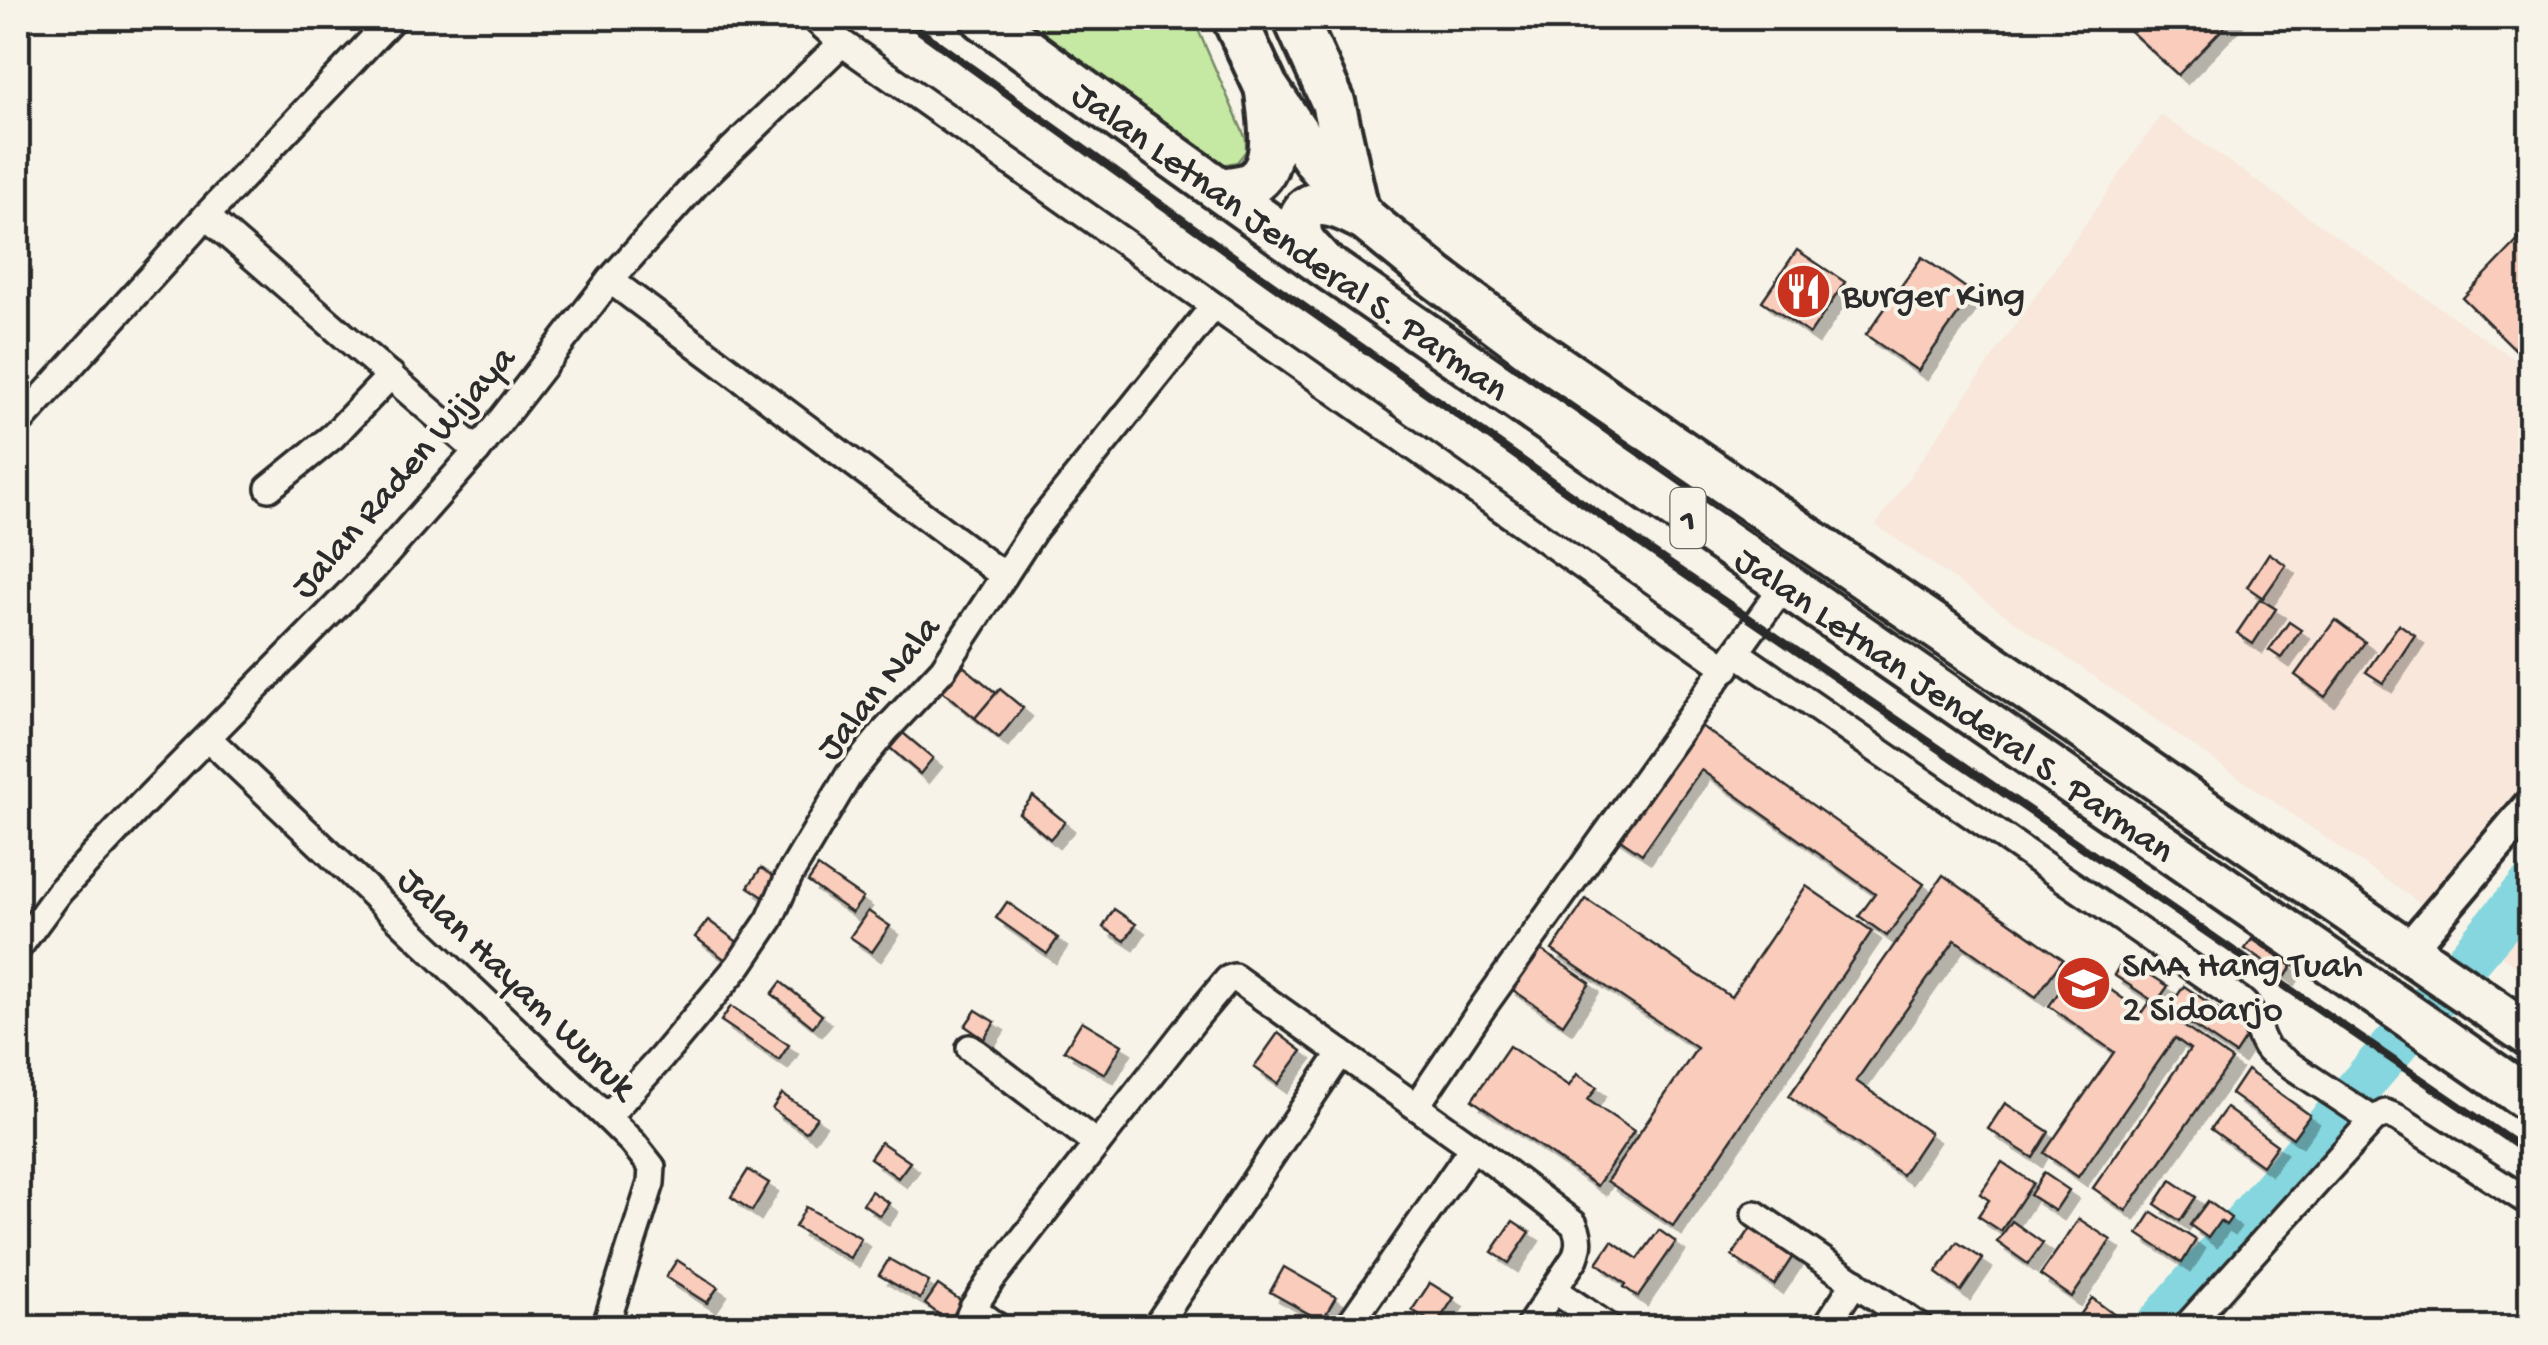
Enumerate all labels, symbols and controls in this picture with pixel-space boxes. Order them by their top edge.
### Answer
street label: Jalan Letnan Jenderal S. Parman [1061,74,1515,414]
restaurant icon: Burger King [1773,262,1833,322]
place label: Burger King [1841,276,2025,320]
street label: Jalan Raden Wijaya [284,337,528,609]
road number: 1 [1670,488,1706,548]
street label: Jalan Letnan Jenderal S. Parman [1725,540,2181,875]
street label: Jalan Nala [809,607,953,771]
street label: Jalan Hayam Wuruk [386,860,645,1113]
place label: SMA Hang Tuah 2 Sidoarjo [2122,946,2363,1034]
school or university icon: SMA Hang Tuah 2 Sidoarjo [2053,954,2113,1014]

